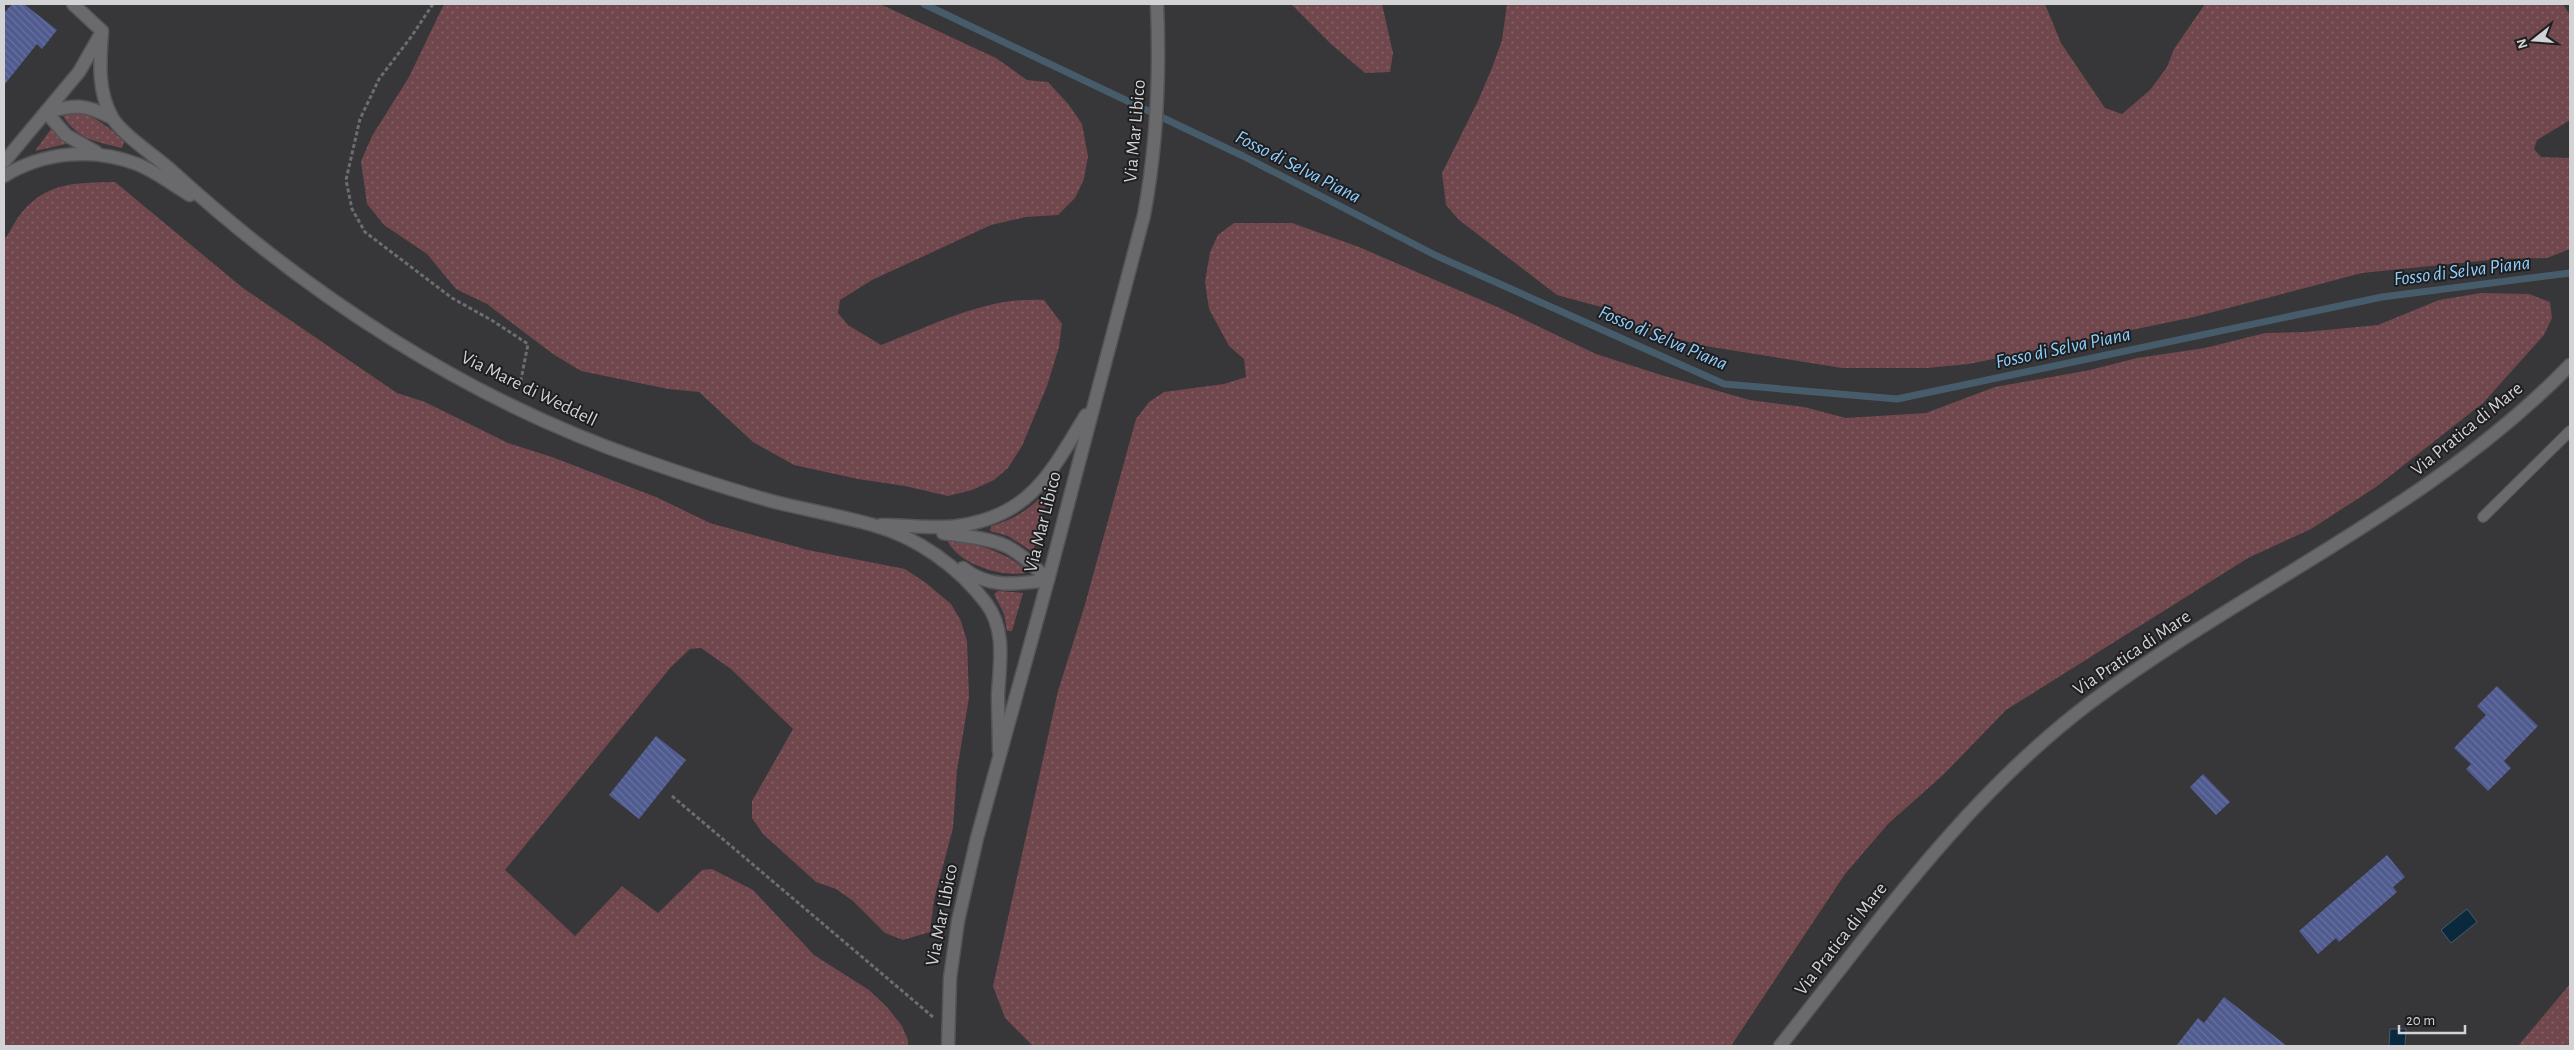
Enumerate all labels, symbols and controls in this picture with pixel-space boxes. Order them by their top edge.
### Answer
north arrow [2509,15,2559,65]
text: N [2514,37,2531,50]
street label: Via Mar Libico [1121,79,1149,183]
water label: Fosso di Selva Piana [1232,127,1364,207]
water label: Fosso di Selva Piana [2392,253,2532,289]
water label: Fosso di Selva Piana [1596,302,1730,374]
water label: Fosso di Selva Piana [1994,324,2132,372]
street label: Via Mare di Weddell [458,348,600,430]
street label: Via Pratica di Mare [2408,378,2526,480]
street label: Via Mar Libico [1021,470,1065,574]
street label: Via Pratica di Mare [2070,607,2194,699]
street label: Via Mar Libico [923,862,961,968]
street label: Via Pratica di Mare [1791,879,1891,999]
scale bar [2399,1002,2465,1034]
text: 20 m [2406,1013,2435,1028]

